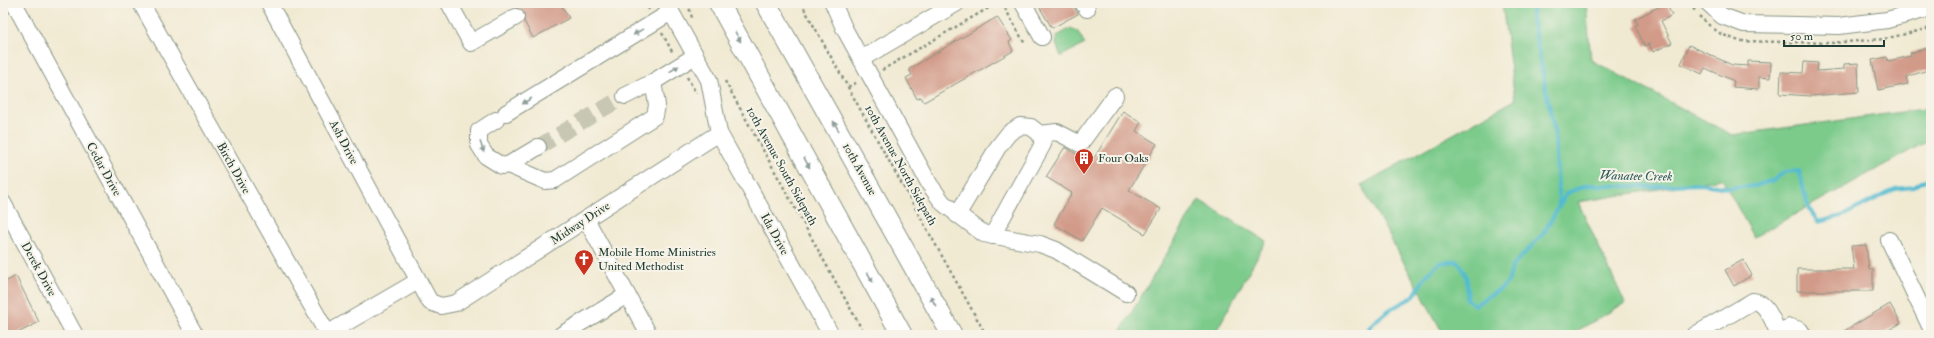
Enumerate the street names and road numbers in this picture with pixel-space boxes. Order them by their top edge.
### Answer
street label: 10th Avenue North Sidepath [861,102,940,229]
street label: 10th Avenue South Sidepath [743,104,821,229]
street label: Ash Drive [325,117,361,167]
street label: Cedar Drive [83,140,124,199]
street label: Birch Drive [213,140,254,197]
street label: 10th Avenue [839,140,880,198]
street label: Midway Drive [548,199,613,248]
street label: Ida Drive [757,211,792,258]
street label: Derek Drive [17,239,60,299]

